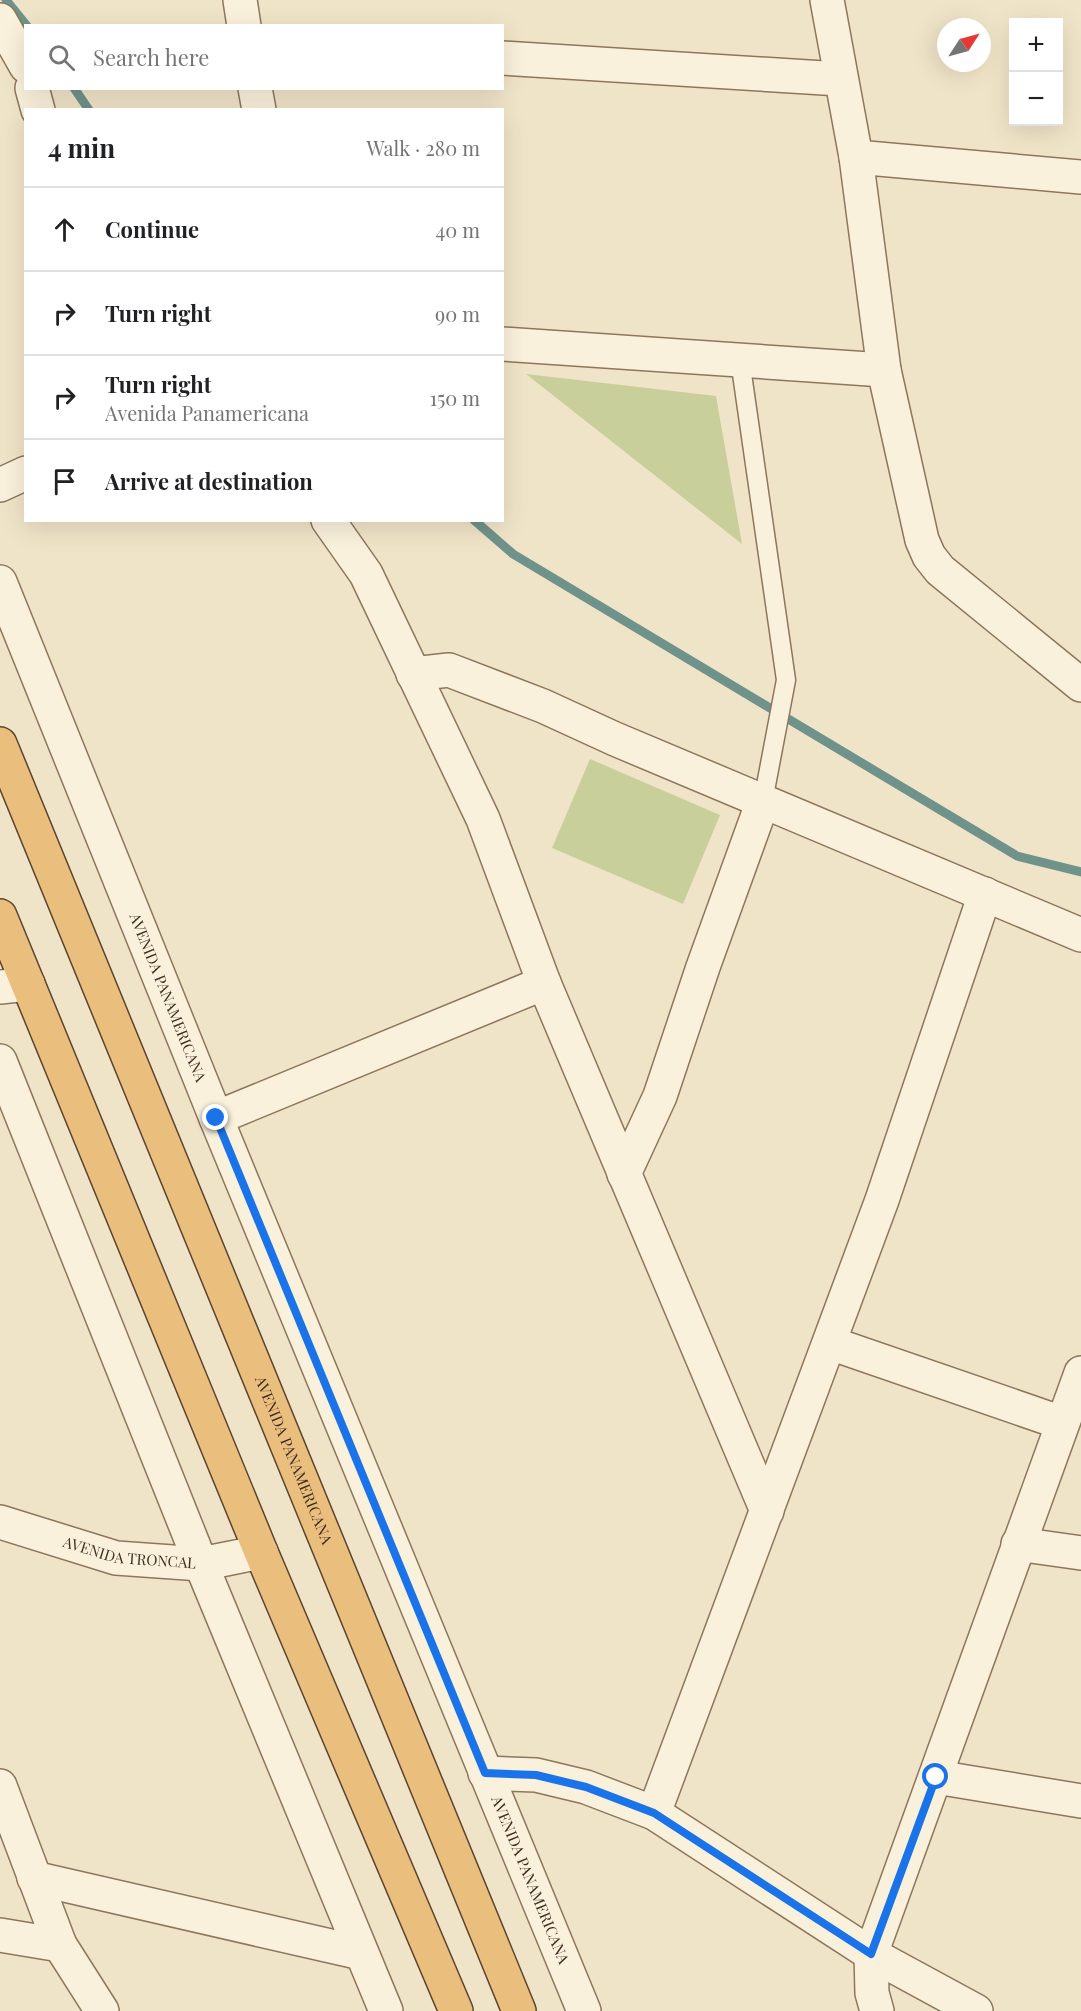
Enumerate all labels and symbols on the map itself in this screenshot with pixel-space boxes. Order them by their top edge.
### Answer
north arrow [937,18,991,72]
street label: AVENIDA PANAMERICANA [125,909,212,1085]
route end [202,1104,228,1130]
street label: AVENIDA PANAMERICANA [251,1372,338,1547]
street label: AVENIDA TRONCAL [60,1531,197,1573]
route start [922,1763,948,1789]
street label: AVENIDA PANAMERICANA [487,1792,575,1967]

